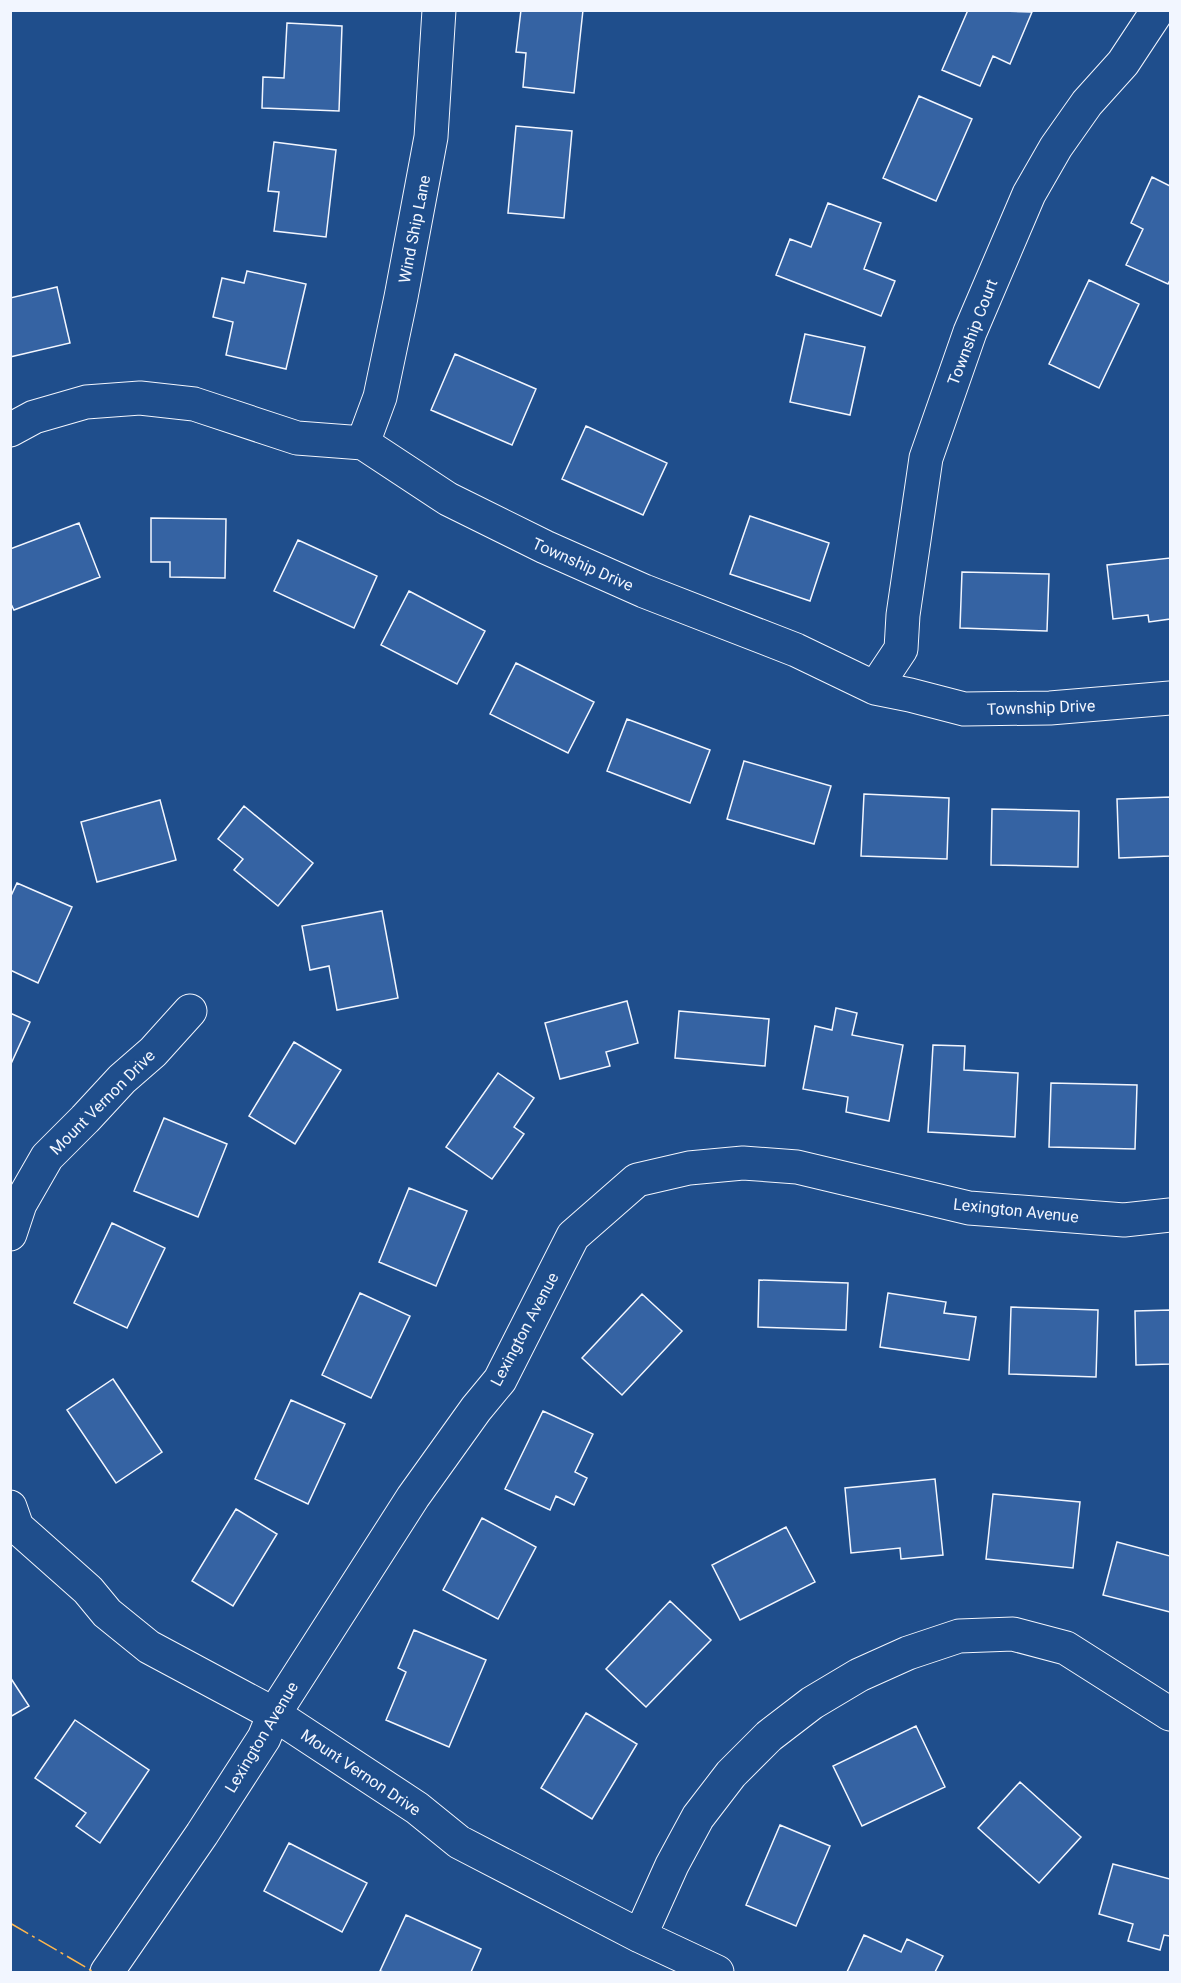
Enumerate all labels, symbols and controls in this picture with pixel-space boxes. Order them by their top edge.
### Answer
street label: Wind Ship Lane [395,173,434,285]
street label: Township Court [944,276,1001,388]
street label: Township Drive [529,534,636,595]
street label: Township Drive [986,696,1096,719]
street label: Mount Vernon Drive [46,1046,159,1159]
street label: Lexington Avenue [952,1194,1080,1227]
street label: Lexington Avenue [486,1269,562,1389]
street label: Lexington Avenue [221,1678,302,1796]
street label: Mount Vernon Drive [297,1725,424,1820]

